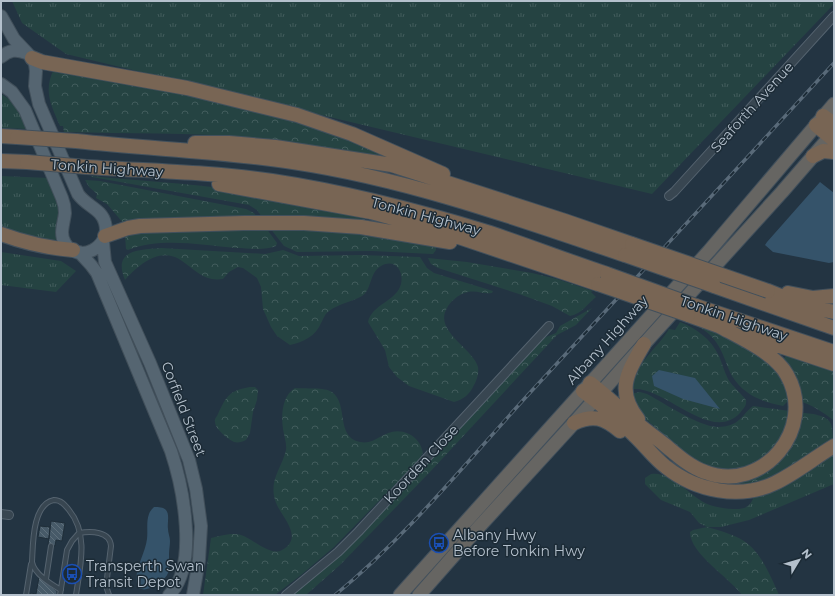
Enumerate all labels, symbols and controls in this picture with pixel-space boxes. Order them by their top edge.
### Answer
street label: Seaforth Avenue [707,58,797,156]
street label: Tonkin Highway [50,155,164,181]
street label: Tonkin Highway [369,193,483,239]
street label: Albany Highway [562,291,652,388]
street label: Tonkin Highway [678,291,790,345]
street label: Corfield Street [158,359,211,459]
street label: Koorden Close [380,421,462,507]
place label: Albany Hwy Before Tonkin Hwy [453,526,585,560]
bus stop icon: Albany Hwy Before Tonkin Hwy [428,532,450,554]
north arrow [779,540,819,580]
text: N [799,546,815,562]
place label: Transperth Swan Transit Depot [86,557,204,591]
bus stop icon: Transperth Swan Transit Depot [61,563,83,585]

